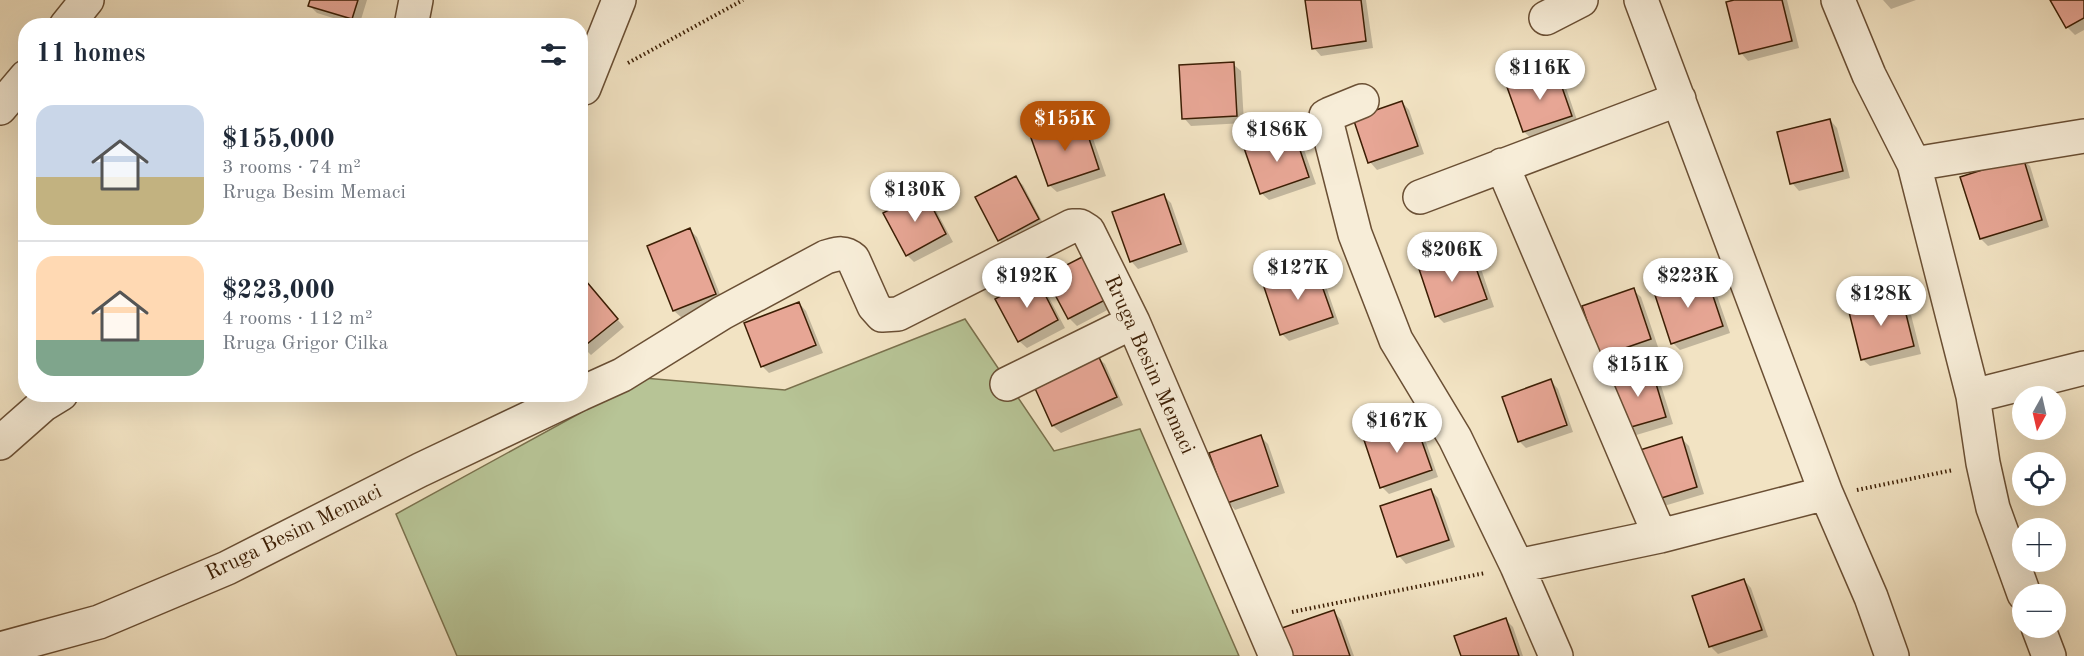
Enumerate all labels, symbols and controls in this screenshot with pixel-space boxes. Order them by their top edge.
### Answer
icon: filters [537,38,570,71]
text: 11 homes [36,41,145,67]
pin: $116K [1498,50,1582,101]
text: $116K [1509,59,1571,79]
pin: $155K [1023,101,1107,152]
text: $155K [1034,110,1096,130]
pin: $186K [1235,112,1319,163]
text: $186K [1246,121,1308,141]
text: $155,000 [222,127,335,153]
icon: home [84,129,156,201]
text: 3 rooms · 74 m² [222,158,361,178]
pin: $130K [873,172,957,223]
text: $130K [884,181,946,201]
text: Rruga Besim Memaci [222,183,406,203]
pin: $206K [1410,232,1494,283]
text: $206K [1421,241,1483,261]
pin: $127K [1256,250,1340,301]
pin: $192K [985,258,1069,309]
pin: $223K [1646,258,1730,309]
text: $127K [1267,259,1329,279]
text: $192K [996,267,1058,287]
text: $223K [1657,267,1719,287]
street label: Rruga Besim Memaci [1100,273,1198,457]
pin: $128K [1839,276,1923,327]
text: $223,000 [222,278,335,304]
icon: home [84,280,156,352]
text: $128K [1850,285,1912,305]
text: 4 rooms · 112 m² [222,309,372,329]
text: Rruga Grigor Cilka [222,334,388,354]
pin: $151K [1596,347,1680,398]
text: $151K [1607,356,1669,376]
north arrow [2012,386,2066,440]
map controls [2012,386,2066,638]
pin: $167K [1355,403,1439,454]
text: $167K [1366,412,1428,432]
button: locate [2012,452,2066,506]
street label: Rruga Besim Memaci [203,481,385,585]
button: + [2012,518,2066,572]
button: − [2012,584,2066,638]

